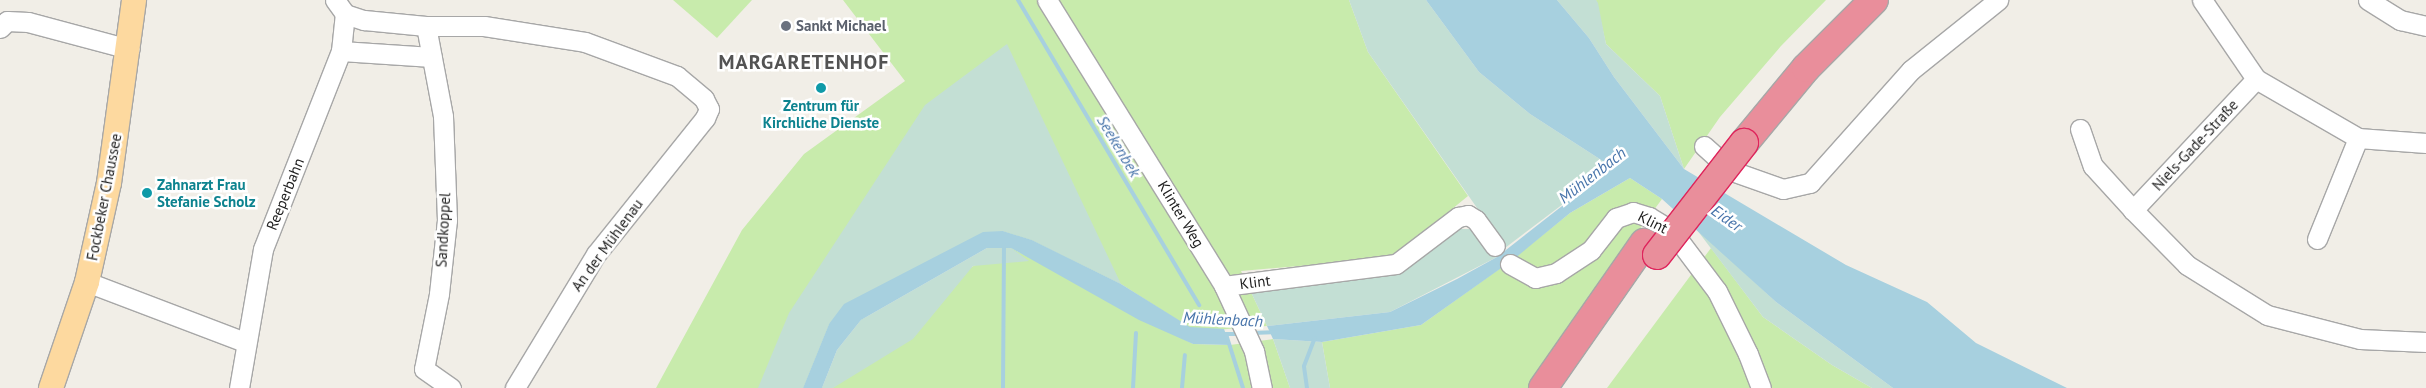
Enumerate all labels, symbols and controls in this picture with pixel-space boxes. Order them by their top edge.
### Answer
place label: Sankt Michael [796,17,886,35]
marker: Sankt Michael [780,20,792,32]
district label: MARGARETENHOF [717,50,891,74]
marker: Zentrum für Kirchliche Dienste [815,82,827,94]
place label: Zentrum für Kirchliche Dienste [763,96,879,131]
street label: Niels-Gade-Straße [2148,96,2242,194]
water label: Seekenbek [1093,112,1145,180]
street label: Fockbeker Chaussee [83,132,125,262]
water label: Mühlenbach [1555,143,1629,207]
street label: Reeperbahn [262,155,308,233]
place label: Zahnarzt Frau Stefanie Scholz [157,175,256,210]
street label: Klinter Weg [1154,177,1208,251]
marker: Zahnarzt Frau Stefanie Scholz [141,187,153,199]
street label: Sandkoppel [432,192,454,268]
street label: An der Mühlenau [567,195,647,295]
water label: Eider [1708,201,1746,235]
street label: Klint [1635,207,1671,237]
street label: Klint [1239,271,1271,293]
water label: Mühlenbach [1183,307,1263,331]

